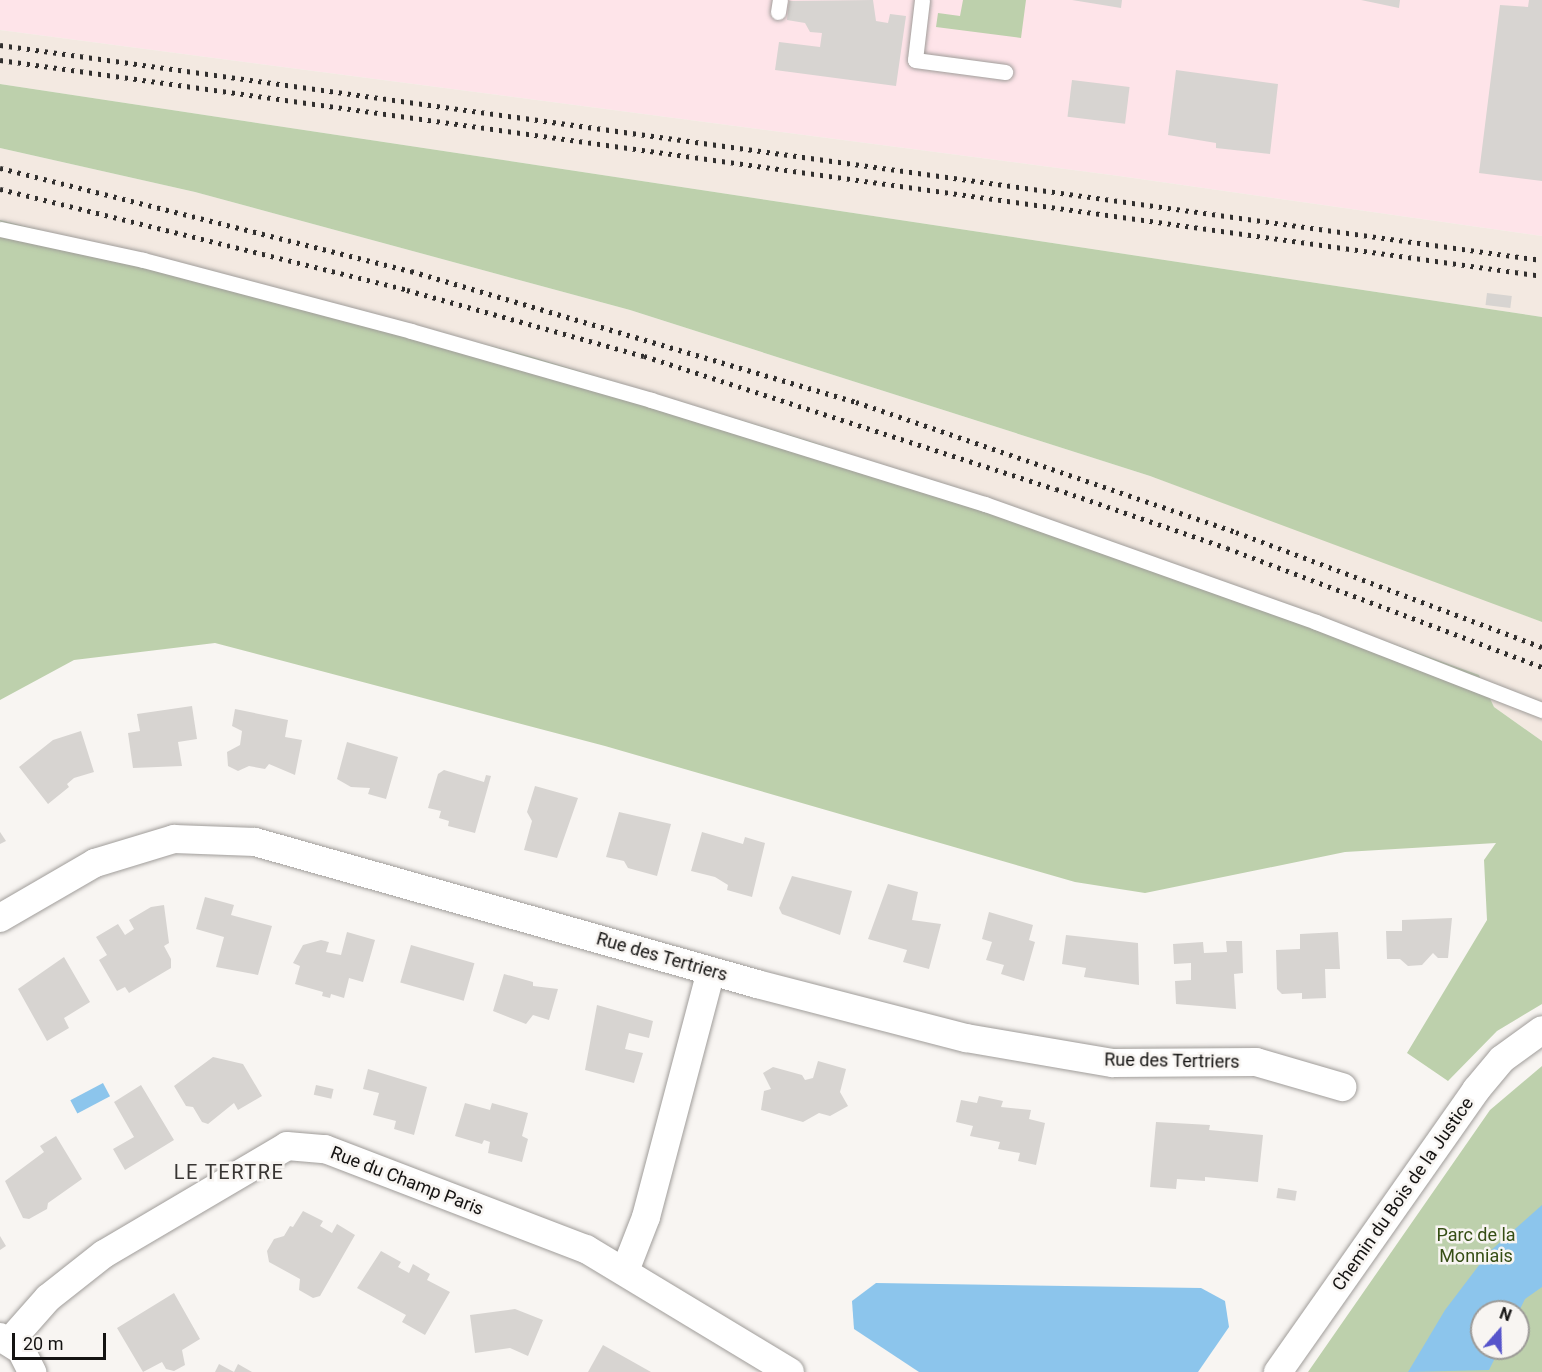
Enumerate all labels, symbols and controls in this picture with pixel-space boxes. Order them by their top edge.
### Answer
street label: Rue des Tertriers [594,928,730,986]
street label: Rue des Tertriers [1104,1049,1240,1073]
street label: Chemin du Bois de la Justice [1328,1093,1478,1295]
street label: Rue du Champ Paris [327,1142,487,1220]
district label: LE TERTRE [173,1160,285,1184]
park label: Parc de la Monniais [1436,1225,1516,1268]
north arrow [1470,1300,1530,1360]
text: N [1497,1304,1514,1325]
scale bar [15,1321,110,1359]
text: 20 m [23,1333,63,1354]

